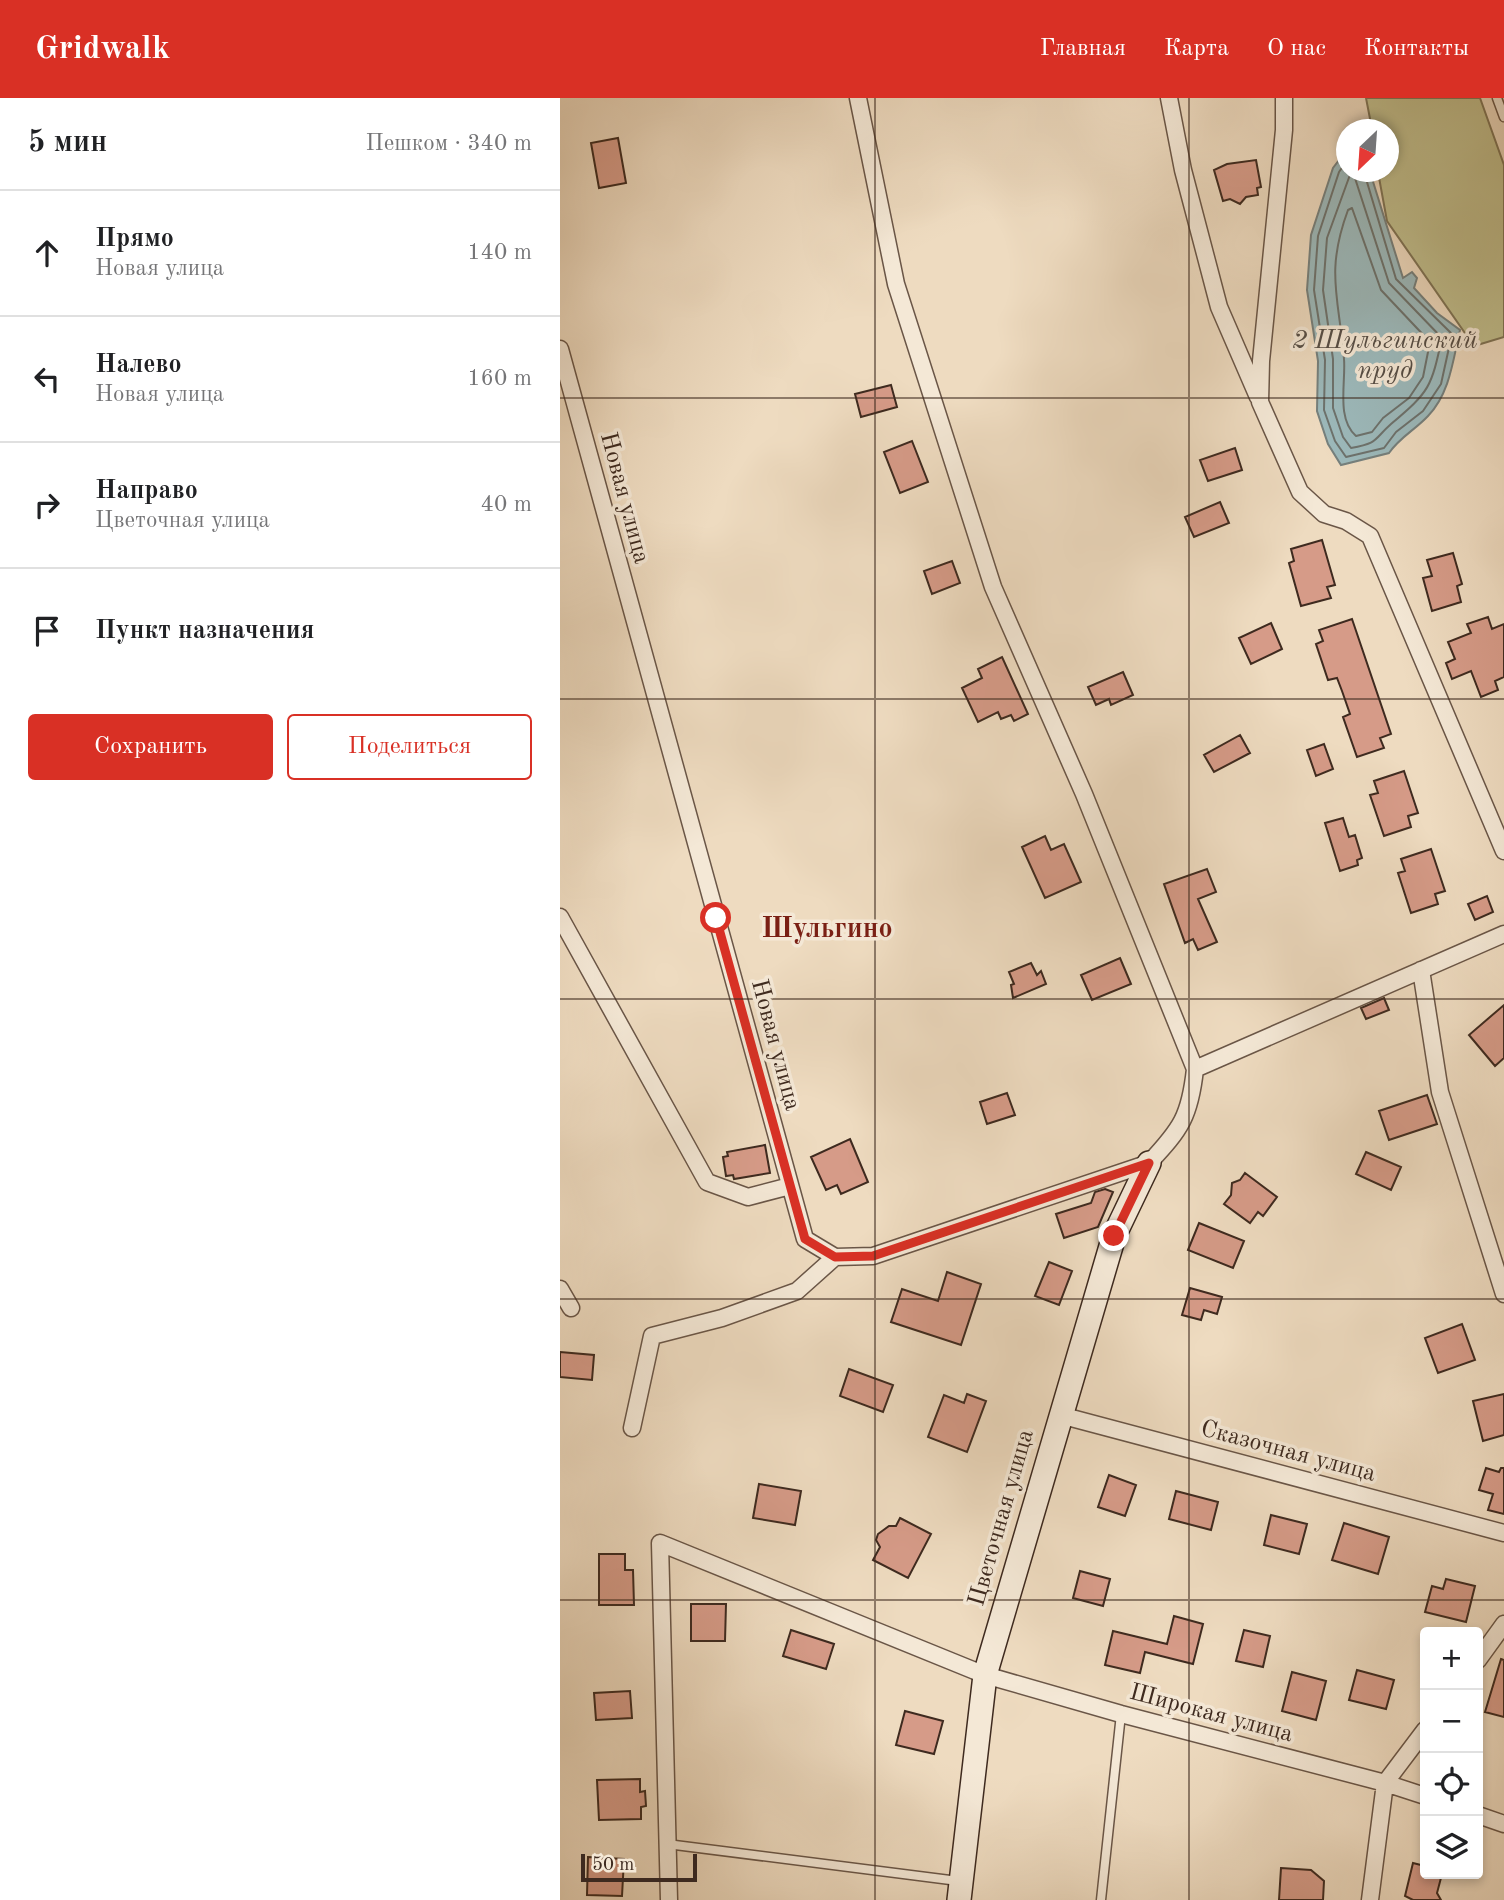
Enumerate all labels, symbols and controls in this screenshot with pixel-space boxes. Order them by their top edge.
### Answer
text: Gridwalk [35,33,170,66]
text: Главная [1040,37,1126,61]
text: Карта [1164,37,1229,61]
text: О нас [1267,37,1326,61]
text: Контакты [1364,37,1469,61]
north arrow [1336,119,1399,182]
text: 5 мин [28,128,107,158]
text: Пешком · 340 m [366,132,532,155]
text: Прямо [95,226,174,252]
icon: ahead [28,234,66,272]
text: 140 m [467,241,532,264]
text: Новая улица [95,257,224,280]
water label: 2 Шульгинский пруд [1292,328,1478,384]
text: Налево [95,352,182,378]
icon: left [28,360,66,398]
text: 160 m [467,367,532,390]
text: Новая улица [95,383,224,406]
street label: Новая улица [595,430,653,566]
text: Направо [95,478,198,504]
icon: right [28,486,66,524]
text: 40 m [481,493,532,516]
text: Цветочная улица [95,509,270,532]
icon: arrive [28,612,66,650]
text: Пункт назначения [95,618,314,644]
button: Сохранить [28,714,273,780]
button: Поделиться [287,714,532,780]
route start [700,902,731,933]
district label: Шульгино [761,916,893,944]
street label: Новая улица [746,977,804,1113]
route end [1098,1220,1129,1251]
street label: Сказочная улица [1198,1417,1378,1487]
street label: Цветочная улица [965,1427,1039,1609]
map controls [1420,1627,1483,1879]
button: + [1420,1627,1483,1690]
street label: Широкая улица [1127,1681,1295,1747]
button: − [1420,1690,1483,1753]
button: locate [1420,1753,1483,1816]
button: layers [1420,1816,1483,1879]
scale bar [581,1851,696,1883]
text: 50 m [592,1856,634,1875]

